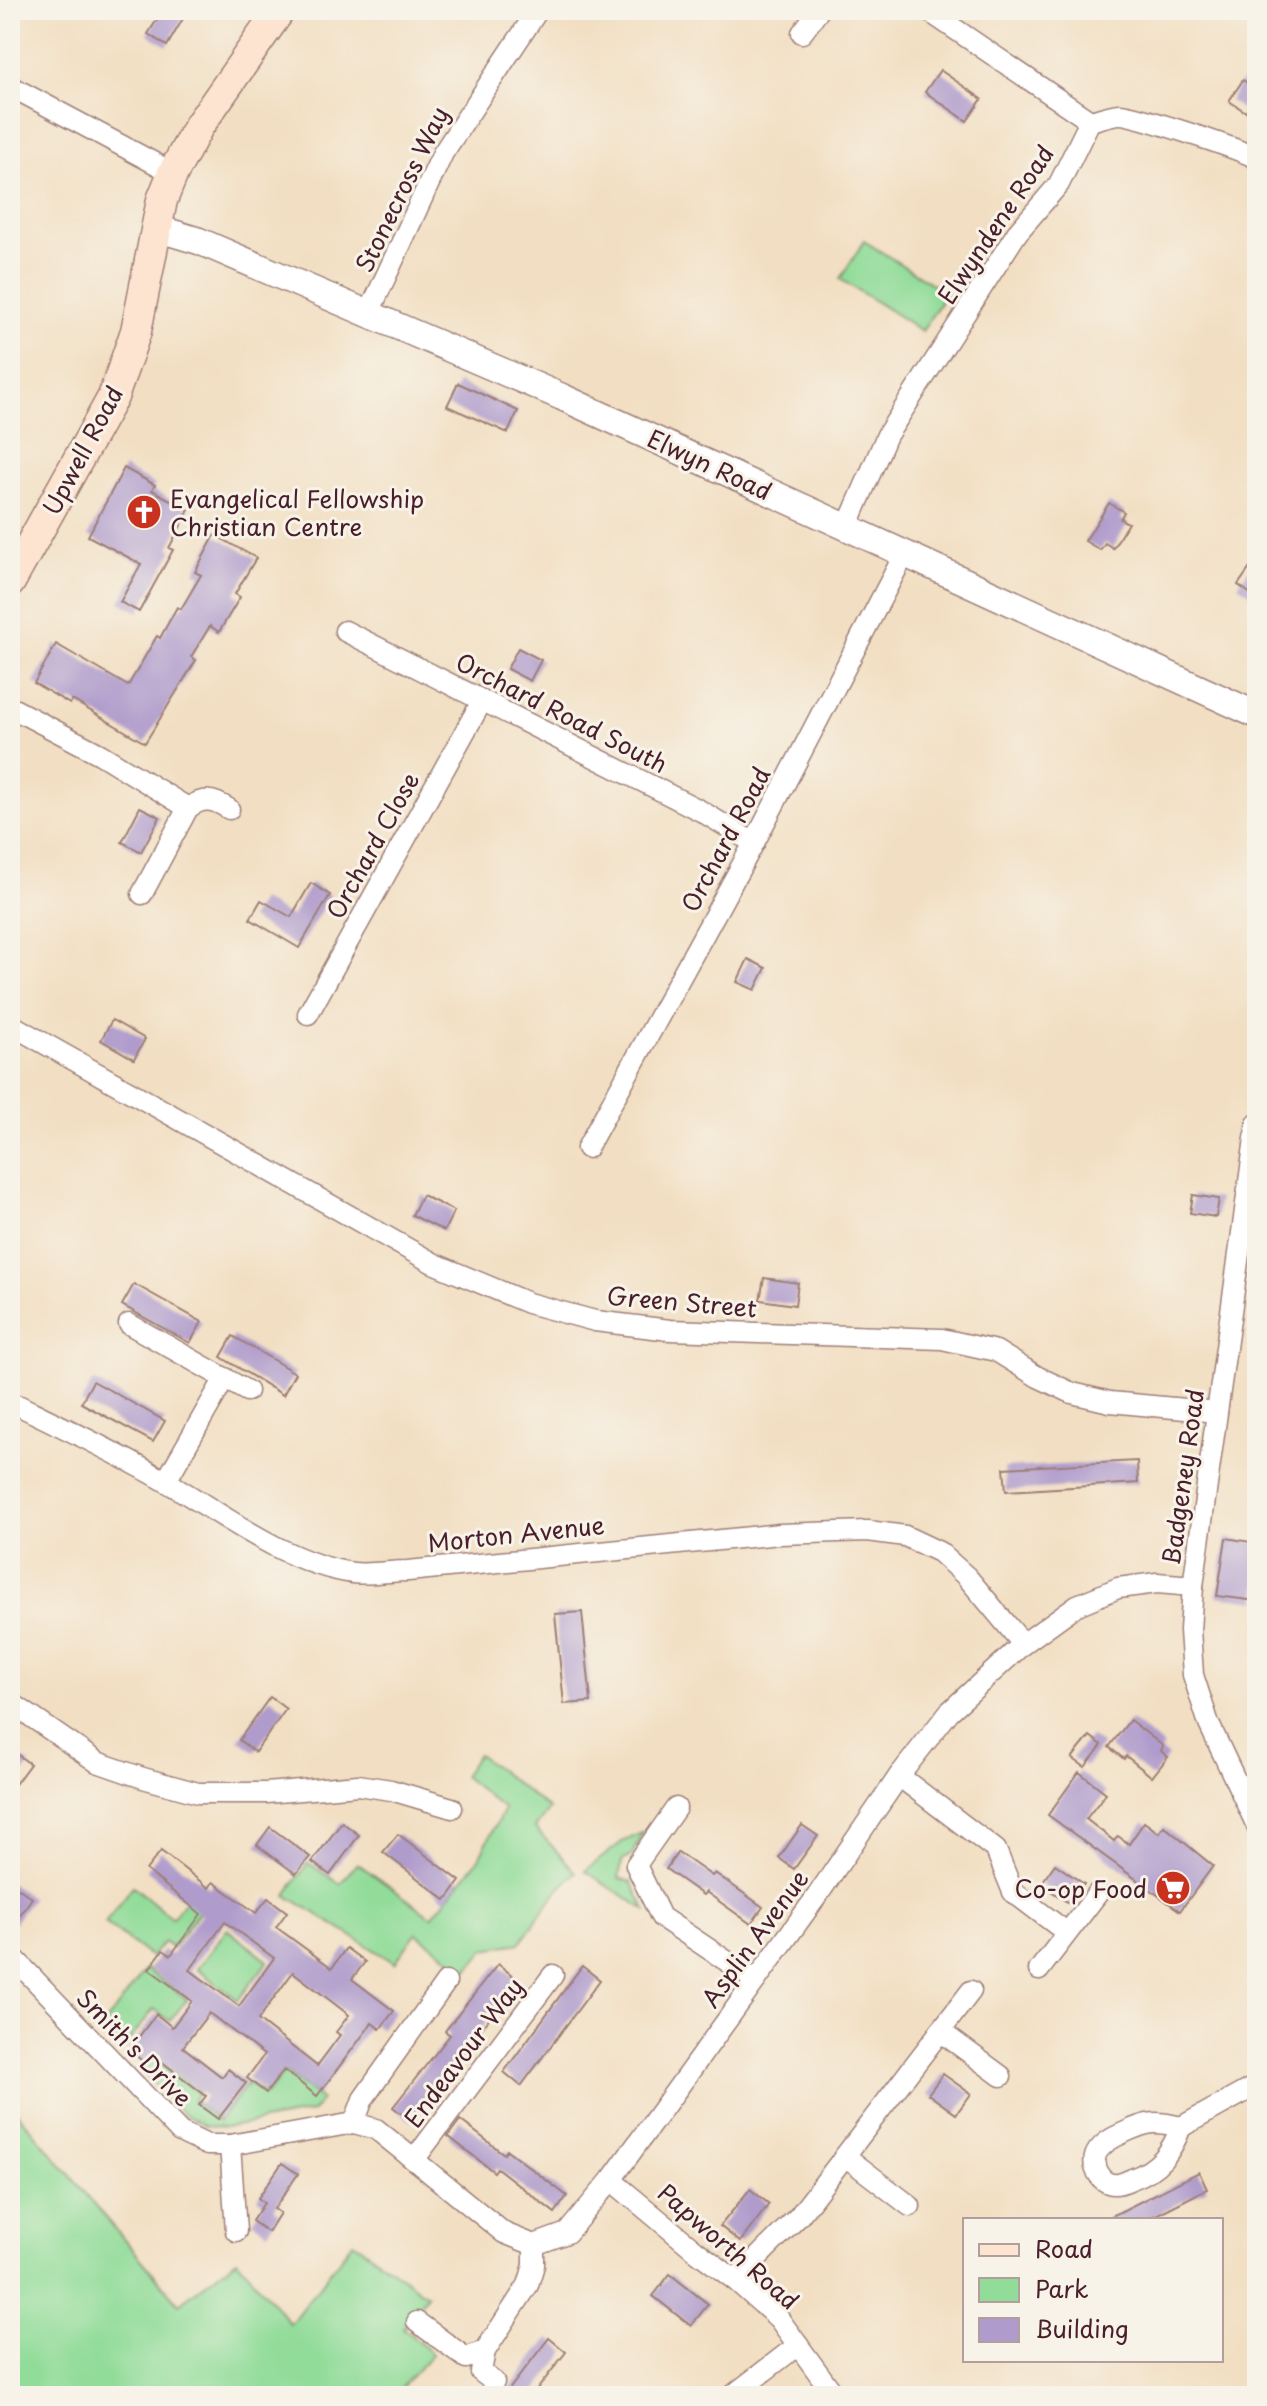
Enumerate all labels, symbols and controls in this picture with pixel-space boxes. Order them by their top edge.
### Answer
street label: Stonecross Way [345,100,457,278]
street label: Elwyndene Road [928,137,1062,311]
street label: Upwell Road [33,379,131,521]
street label: Elwyn Road [642,420,778,508]
place label: Evangelical Fellowship Christian Centre [170,480,424,544]
church icon: Evangelical Fellowship Christian Centre [125,493,163,531]
street label: Orchard Road South [450,643,674,781]
street label: Orchard Road [672,760,778,918]
street label: Orchard Close [317,765,427,925]
street label: Green Street [605,1277,759,1326]
street label: Badgeney Road [1152,1387,1212,1567]
street label: Morton Avenue [426,1506,606,1560]
street label: Asplin Avenue [692,1862,816,2014]
supermarket icon: Co-op Food [1154,1869,1192,1907]
place label: Co-op Food [1015,1870,1147,1906]
street label: Endeavour Way [395,1969,531,2135]
street label: Smith's Drive [69,1980,201,2114]
street label: Papworth Road [650,2174,808,2318]
legend [963,2218,1223,2362]
text: Road [1035,2230,1093,2266]
text: Park [1035,2270,1089,2306]
text: Building [1035,2310,1129,2346]

